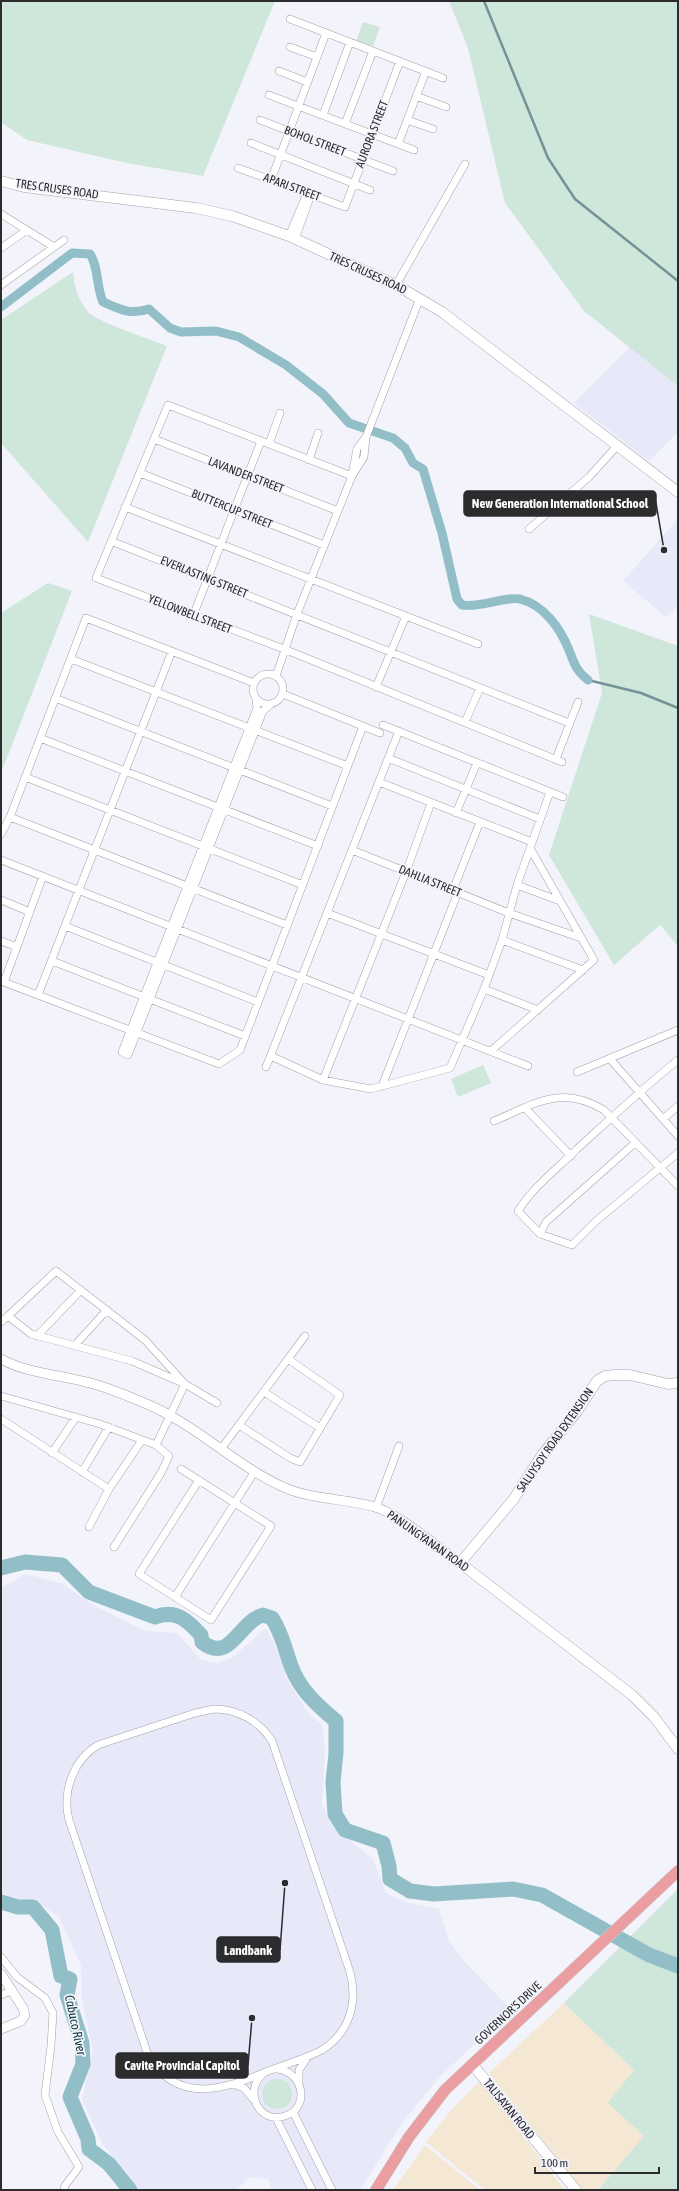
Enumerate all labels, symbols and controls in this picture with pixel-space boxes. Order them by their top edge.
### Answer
street label: AURORA STREET [353,98,392,170]
street label: BOHOL STREET [282,123,348,159]
street label: APARI STREET [262,170,323,204]
street label: TRES CRUSES ROAD [14,176,100,202]
street label: TRES CRUSES ROAD [327,249,409,297]
street label: LAVANDER STREET [206,454,287,496]
street label: BUTTERCUP STREET [189,486,275,532]
callout: New Generation International School [464,491,656,516]
text: New Generation International School [472,496,649,511]
street label: EVERLASTING STREET [158,553,250,601]
street label: YELLOWBELL STREET [146,592,235,637]
street label: DAHLIA STREET [396,862,464,900]
street label: SALUYSOY ROAD EXTENSION [514,1385,596,1495]
street label: PANUNGYANAN ROAD [384,1508,472,1575]
callout: Landbank [217,1937,280,1962]
text: Landbank [224,1943,272,1958]
street label: GOVERNOR'S DRIVE [472,1979,544,2047]
water label: Cabuco River [62,1993,89,2058]
callout: Cavite Provincial Capitol [116,2053,248,2078]
text: Cavite Provincial Capitol [124,2058,240,2073]
street label: TALISAYAN ROAD [480,2076,538,2142]
scale bar [535,2149,659,2175]
text: 100 m [541,2156,568,2170]

